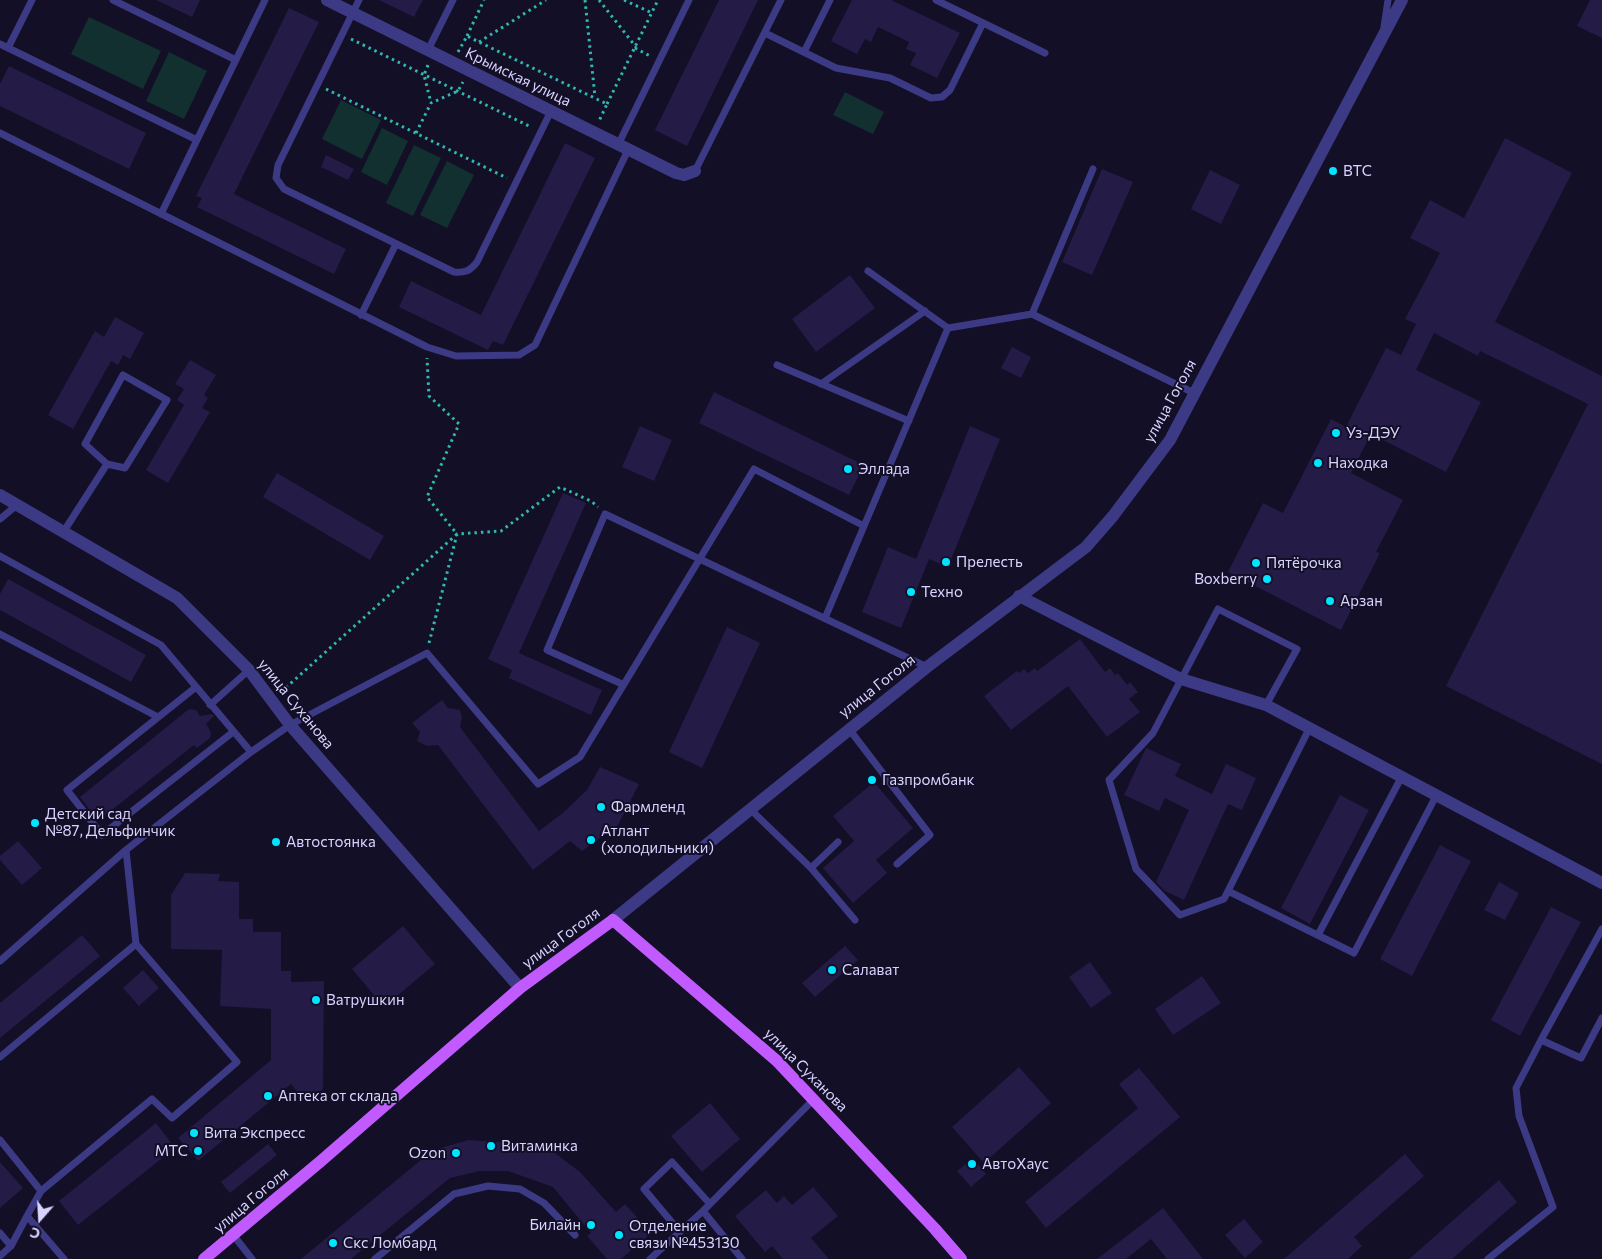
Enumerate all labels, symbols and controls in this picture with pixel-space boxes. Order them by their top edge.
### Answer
street label: Крымская улица [462,44,574,110]
place label: ВТС [1343,162,1372,180]
marker: ВТС [1327,165,1339,177]
street label: улица Гоголя [1140,356,1200,446]
place label: Уз-ДЭУ [1346,424,1400,442]
marker: Уз-ДЭУ [1330,427,1342,439]
place label: Находка [1328,454,1388,472]
marker: Находка [1312,457,1324,469]
place label: Эллада [858,460,910,478]
marker: Эллада [842,463,854,475]
place label: Прелесть [956,553,1023,571]
place label: Пятёрочка [1266,554,1341,572]
marker: Прелесть [940,556,952,568]
marker: Пятёрочка [1250,557,1262,569]
place label: Boxberry [1194,570,1257,588]
marker: Boxberry [1261,573,1273,585]
place label: Техно [921,583,963,601]
marker: Техно [905,586,917,598]
place label: Арзан [1340,592,1383,610]
marker: Арзан [1324,595,1336,607]
street label: улица Гоголя [835,651,919,721]
street label: улица Суханова [254,655,338,753]
place label: Газпромбанк [882,771,975,789]
marker: Газпромбанк [866,774,878,786]
place label: Фармленд [611,798,685,816]
marker: Фармленд [595,801,607,813]
place label: Детский сад №87, Дельфинчик [45,805,175,840]
marker: Детский сад №87, Дельфинчик [29,817,41,829]
place label: Атлант (холодильники) [601,822,714,857]
place label: Автостоянка [286,833,376,851]
marker: Атлант (холодильники) [585,834,597,846]
marker: Автостоянка [270,836,282,848]
street label: улица Гоголя [518,904,604,972]
place label: Салават [842,961,899,979]
marker: Салават [826,964,838,976]
place label: Ватрушкин [326,991,404,1009]
marker: Ватрушкин [310,994,322,1006]
street label: улица Суханова [761,1025,851,1115]
place label: Аптека от склада [278,1087,398,1105]
marker: Аптека от склада [262,1090,274,1102]
place label: Вита Экспресс [204,1124,305,1142]
marker: Вита Экспресс [188,1127,200,1139]
place label: Витаминка [501,1137,578,1155]
marker: Витаминка [485,1140,497,1152]
place label: МТС [155,1142,188,1160]
place label: Ozon [409,1144,446,1162]
marker: МТС [192,1145,204,1157]
marker: Ozon [450,1147,462,1159]
place label: АвтоХаус [982,1155,1049,1173]
marker: АвтоХаус [966,1158,978,1170]
street label: улица Гоголя [210,1164,292,1236]
north arrow [15,1194,65,1244]
place label: Билайн [529,1216,581,1234]
place label: Отделение связи №453130 [629,1217,739,1252]
marker: Билайн [585,1219,597,1231]
text: С [28,1224,42,1243]
marker: Отделение связи №453130 [613,1229,625,1241]
place label: Скс Ломбард [343,1234,437,1252]
marker: Скс Ломбард [327,1237,339,1249]

